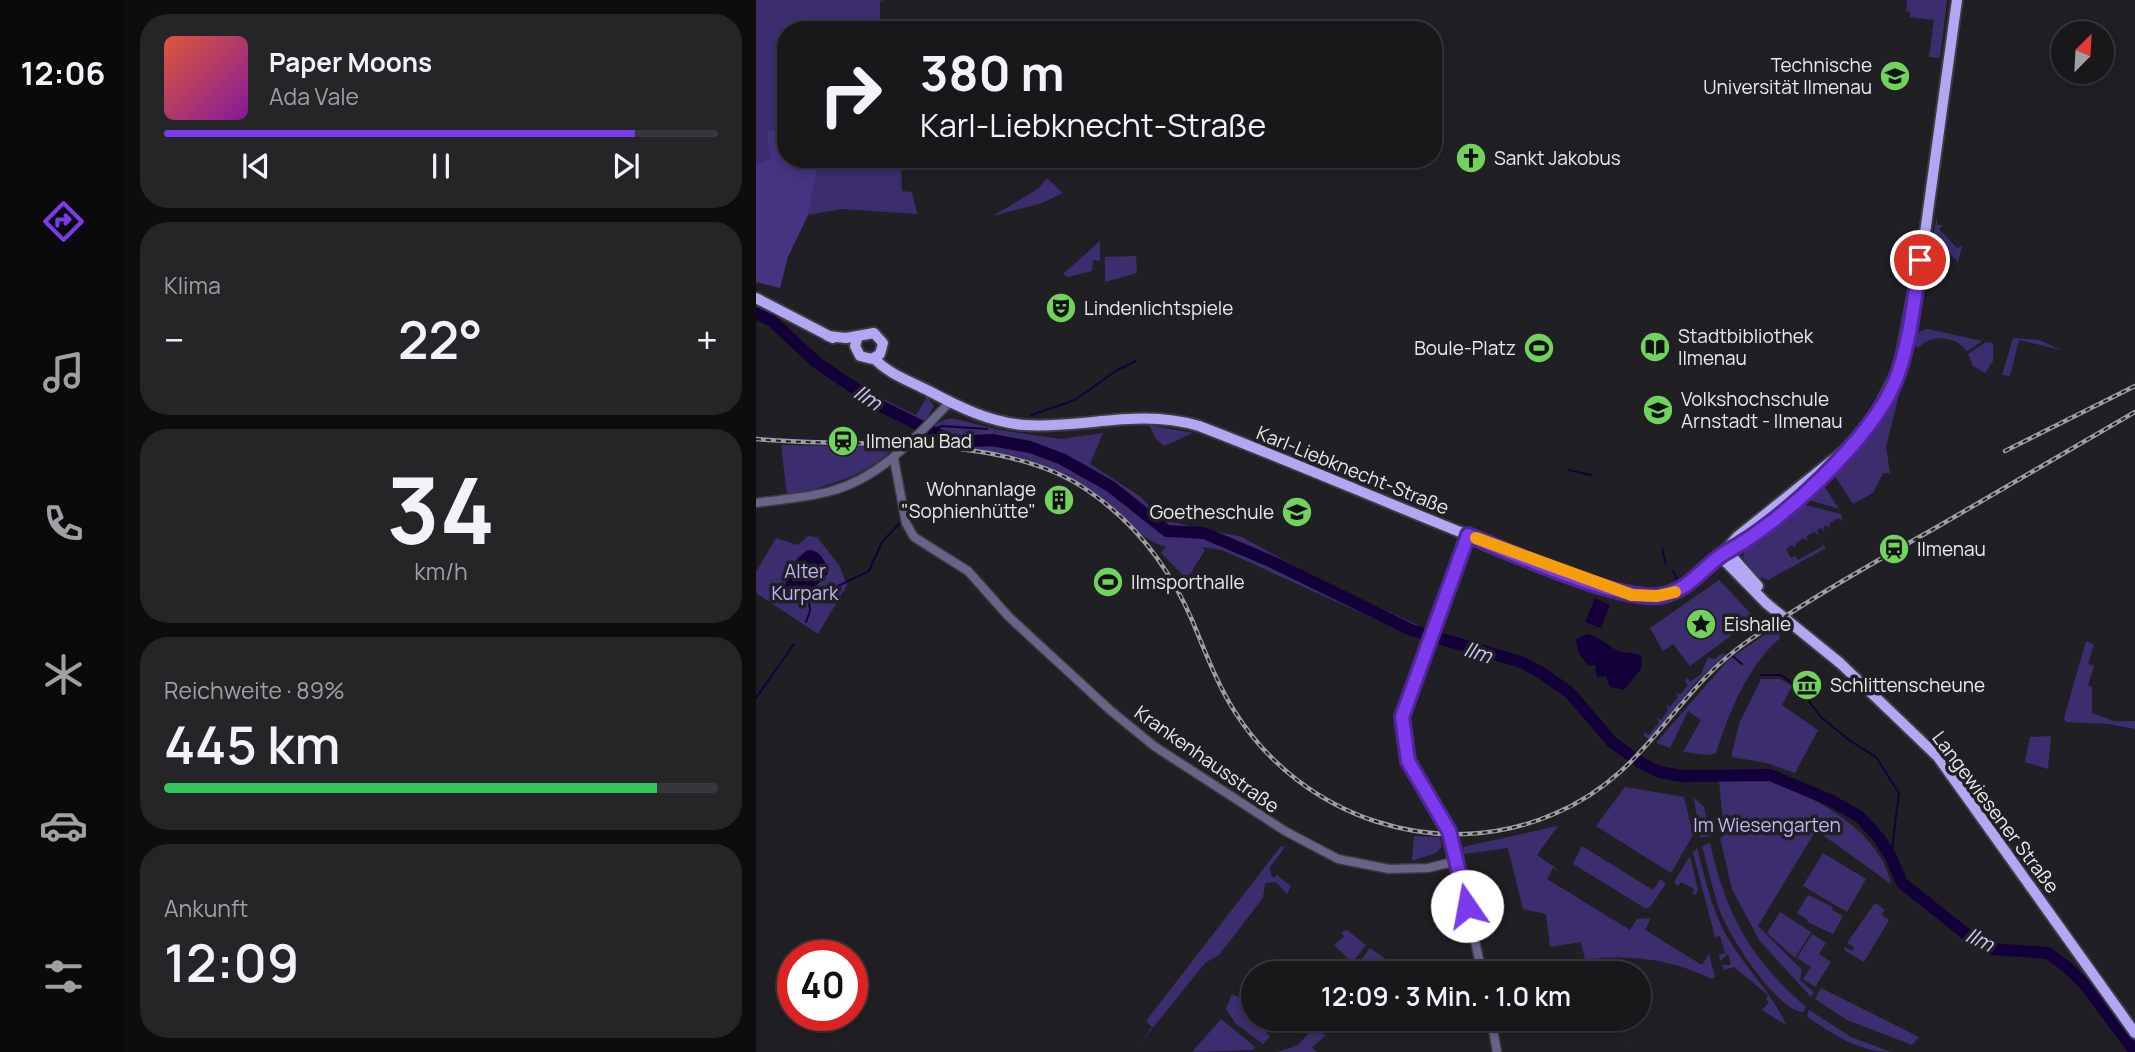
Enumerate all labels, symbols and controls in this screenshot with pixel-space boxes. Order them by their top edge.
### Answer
north arrow [2051,21,2114,84]
map controls [2051,21,2114,84]
text: 380 m [920,39,1065,106]
text: Paper Moons [269,44,432,80]
icon: right [805,49,896,140]
text: 12:06 [21,51,105,95]
place label: Technische Universität Ilmenau [1703,52,1872,100]
school or university icon: Technische Universität Ilmenau [1878,59,1912,93]
text: Ada Vale [269,80,359,112]
text: Karl-Liebknecht-Straße [920,103,1266,147]
church icon: Sankt Jakobus [1454,141,1488,175]
place label: Sankt Jakobus [1494,145,1621,171]
icon: previous [237,147,275,185]
icon: pause [422,147,460,185]
icon: next [607,147,645,185]
icon: directions [39,197,88,246]
pin [1890,230,1950,290]
icon: arrive [1901,241,1939,279]
text: Klima [164,269,221,301]
theatre icon: Lindenlichtspiele [1044,291,1078,325]
place label: Lindenlichtspiele [1084,295,1233,321]
text: 22° [398,304,483,375]
text: − [164,313,185,365]
text: + [696,313,718,365]
place label: Stadtbibliothek Ilmenau [1678,323,1814,371]
library icon: Stadtbibliothek Ilmenau [1638,330,1672,364]
sports icon: Boule-Platz [1522,331,1556,365]
place label: Boule-Platz [1414,335,1516,361]
icon: music [39,348,88,397]
water label: Ilm [849,378,888,417]
place label: Volkshochschule Arnstadt - Ilmenau [1681,386,1843,434]
school or university icon: Volkshochschule Arnstadt - Ilmenau [1641,393,1675,427]
street label: Karl-Liebknecht-Straße [1253,419,1453,521]
station icon: Ilmenau Bad [826,424,860,458]
place label: Ilmenau Bad [866,428,972,454]
text: 34 [387,447,495,571]
place label: Wohnanlage "Sophienhütte" [901,476,1036,524]
building icon: Wohnanlage "Sophienhütte" [1042,483,1076,517]
school or university icon: Goetheschule [1280,495,1314,529]
icon: phone [39,499,88,548]
place label: Goetheschule [1150,499,1274,525]
station icon: Ilmenau [1877,532,1911,566]
place label: Ilmenau [1917,536,1986,562]
text: km/h [414,555,468,587]
park label: Alter Kurpark [772,558,839,606]
sports icon: Ilmsporthalle [1091,565,1125,599]
place label: Ilmsporthalle [1131,569,1245,595]
place icon: Eishalle [1684,607,1718,641]
place label: Eishalle [1724,611,1791,637]
water label: Ilm [1461,634,1497,670]
icon: climate [39,650,88,699]
museum icon: Schlittenscheune [1790,668,1824,702]
place label: Schlittenscheune [1830,672,1985,698]
text: Reichweite · 89% [164,674,345,706]
street label: Krankenhausstraße [1129,699,1285,819]
text: 445 km [164,709,340,780]
street label: Langewiesener Straße [1927,726,2065,898]
icon: car [39,801,88,850]
park label: Im Wiesengarten [1693,812,1841,838]
position arrow [1430,869,1504,943]
text: Ankunft [164,892,248,924]
water label: Ilm [1961,920,2000,958]
text: 12:09 [164,927,299,998]
speed limit sign: 40 [777,940,868,1031]
icon: filters [39,952,88,1001]
text: 12:09 · 3 Min. · 1.0 km [1321,978,1571,1014]

